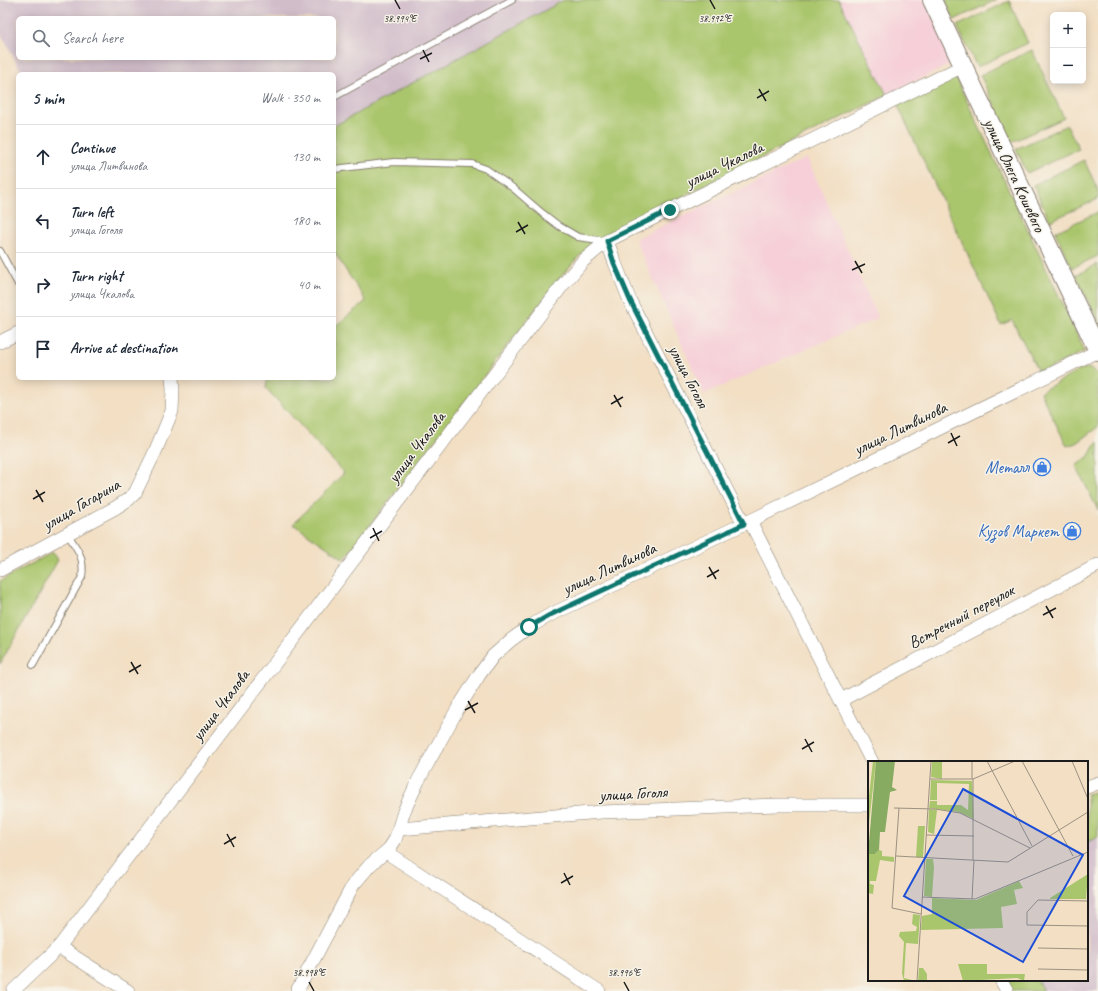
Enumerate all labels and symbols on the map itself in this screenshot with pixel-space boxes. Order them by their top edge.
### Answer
text: 38.994°E [384,12,418,25]
text: 38.992°E [699,12,733,25]
street label: улица Олега Кошевого [979,114,1050,236]
street label: улица Чкалова [681,136,768,193]
route end [661,201,679,219]
street label: улица Гоголя [663,340,714,412]
street label: улица Литвинова [849,396,952,460]
street label: улица Чкалова [382,406,451,488]
place label: Металл [985,457,1031,478]
shop icon: Металл [1032,457,1052,477]
street label: улица Гагарина [38,473,125,536]
place label: Кузов Маркет [978,521,1061,543]
shop icon: Кузов Маркет [1062,521,1082,541]
street label: улица Литвинова [558,537,661,600]
street label: Встречный переулок [905,579,1019,653]
route start [520,618,538,636]
street label: улица Чкалова [186,664,255,746]
inset map [868,761,1088,981]
street label: улица Гоголя [598,781,669,806]
text: 38.998°E [293,966,327,979]
text: 38.996°E [608,966,642,979]

